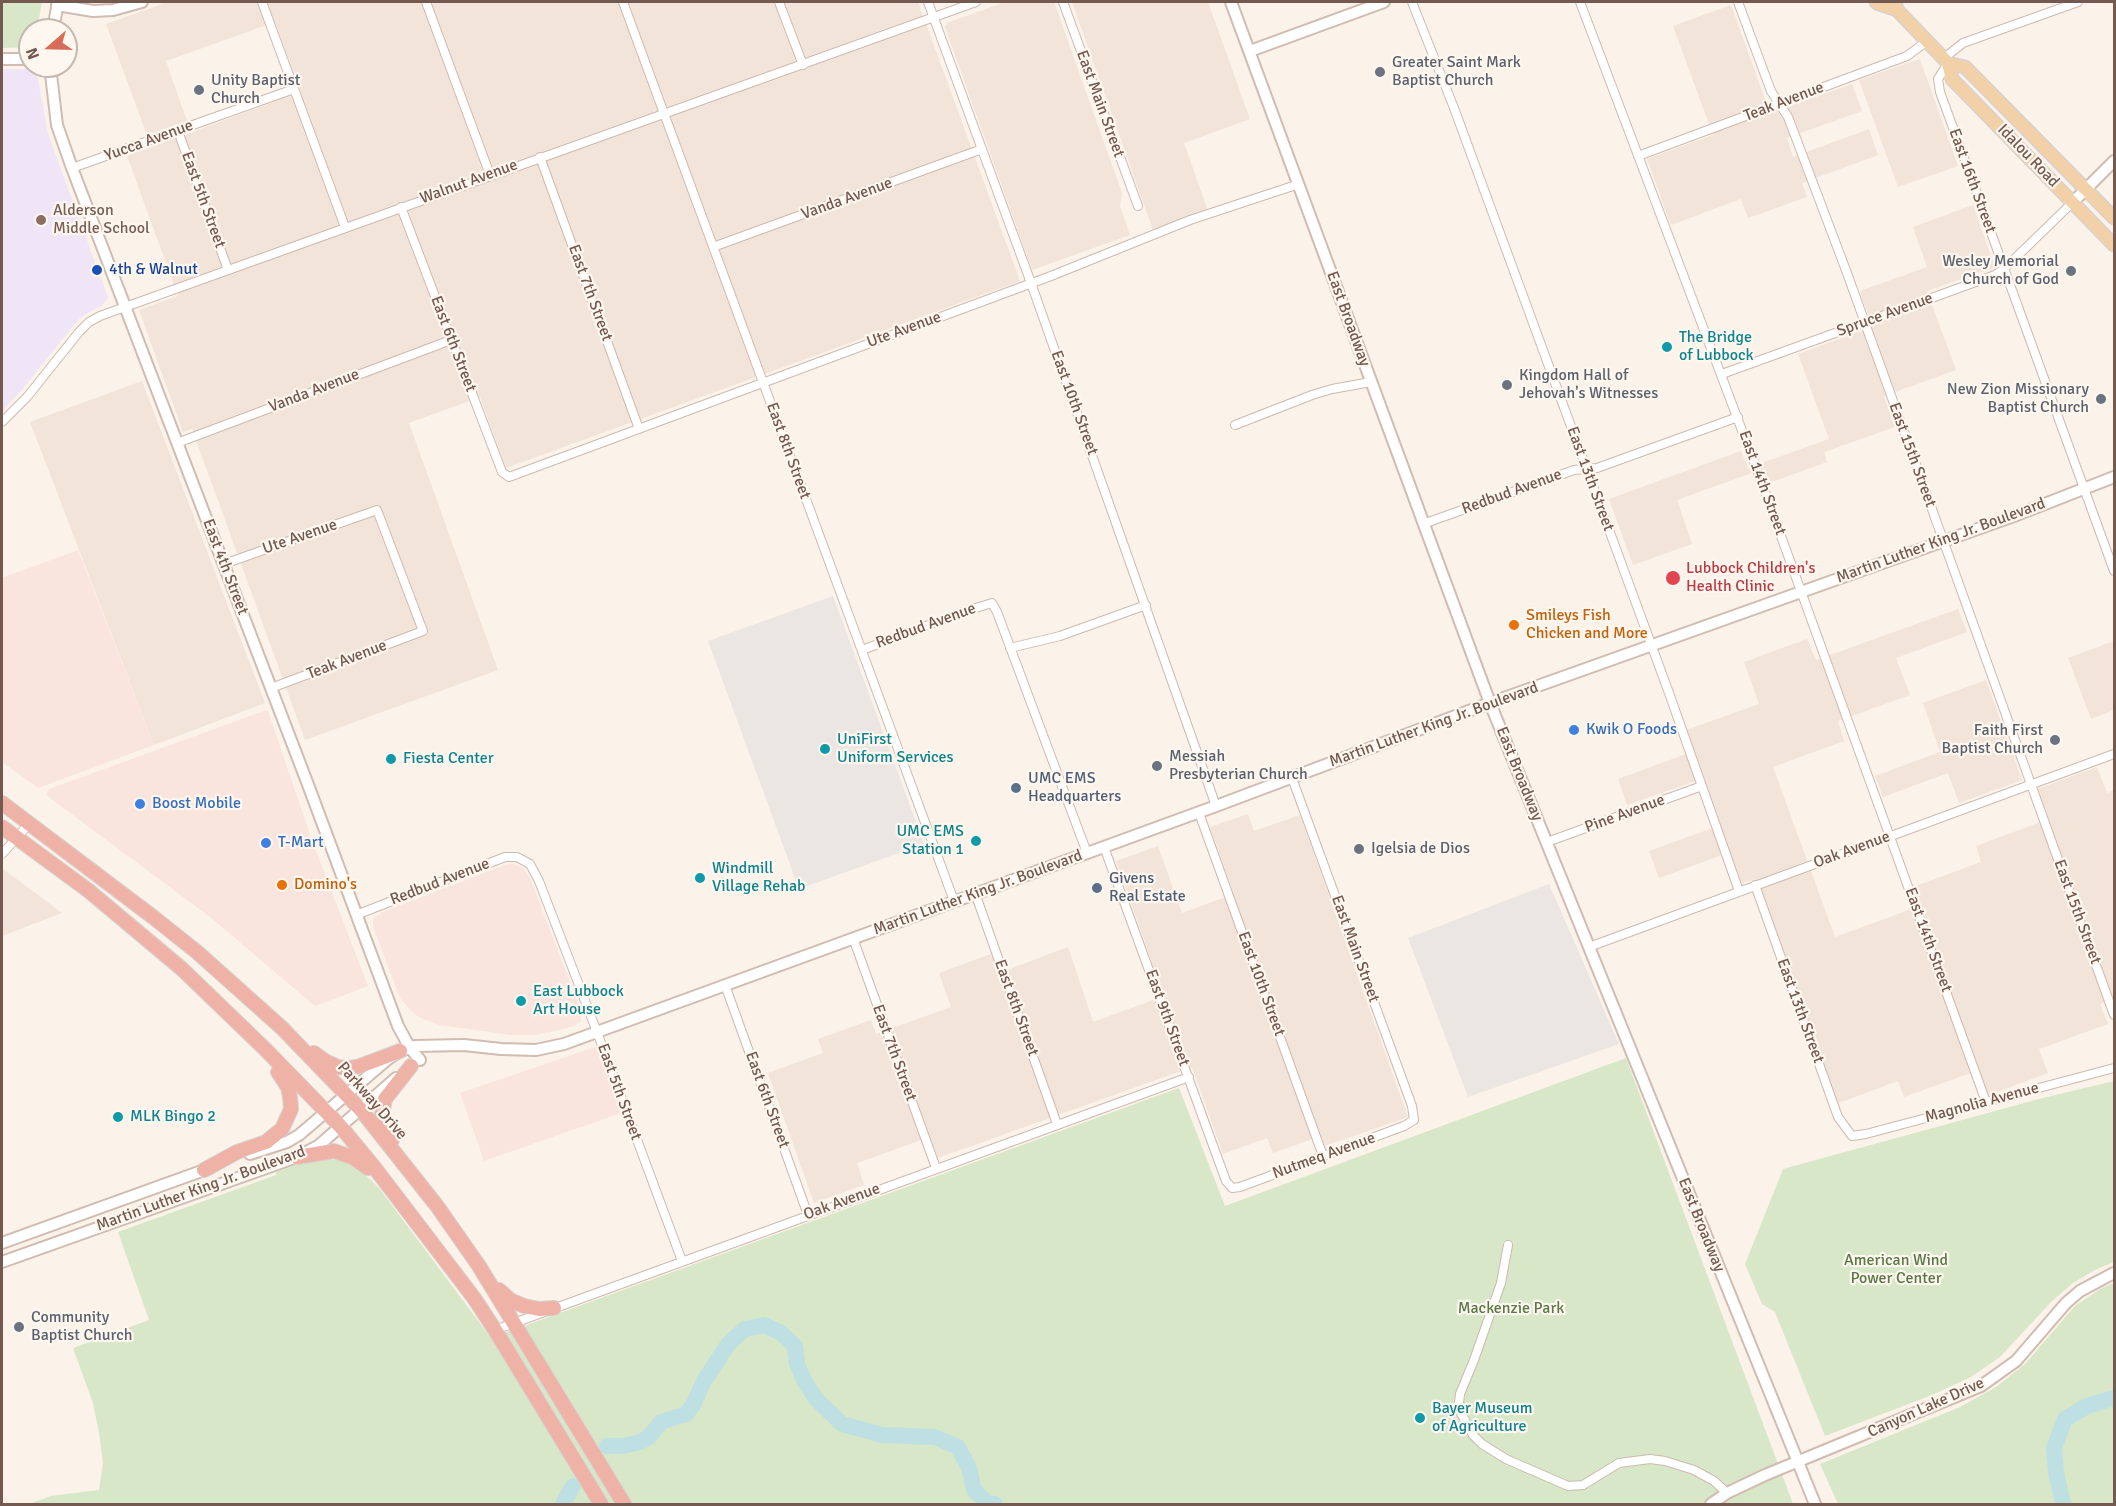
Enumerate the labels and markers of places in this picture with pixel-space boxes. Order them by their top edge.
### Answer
place label: Greater Saint Mark Baptist Church [1392,53,1521,91]
marker: Greater Saint Mark Baptist Church [1373,65,1387,79]
place label: Unity Baptist Church [211,71,300,109]
marker: Unity Baptist Church [192,83,206,97]
place label: Alderson Middle School [53,201,150,239]
marker: Alderson Middle School [34,213,48,227]
place label: Wesley Memorial Church of God [1942,252,2059,290]
place label: 4th & Walnut [109,260,198,280]
marker: 4th & Walnut [90,263,104,277]
marker: Wesley Memorial Church of God [2064,264,2078,278]
place label: The Bridge of Lubbock [1679,328,1754,366]
marker: The Bridge of Lubbock [1660,340,1674,354]
place label: Kingdom Hall of Jehovah's Witnesses [1519,366,1658,404]
marker: Kingdom Hall of Jehovah's Witnesses [1500,378,1514,392]
place label: New Zion Missionary Baptist Church [1947,380,2089,418]
marker: New Zion Missionary Baptist Church [2094,392,2108,406]
place label: Lubbock Children's Health Clinic [1686,559,1815,597]
marker: Lubbock Children's Health Clinic [1664,569,1682,587]
place label: Smileys Fish Chicken and More [1526,606,1648,644]
marker: Smileys Fish Chicken and More [1507,618,1521,632]
place label: Kwik O Foods [1586,720,1677,740]
place label: Faith First Baptist Church [1942,721,2043,759]
marker: Kwik O Foods [1567,723,1581,737]
place label: UniFirst Uniform Services [837,730,954,768]
marker: Faith First Baptist Church [2048,733,2062,747]
marker: UniFirst Uniform Services [818,742,832,756]
place label: Messiah Presbyterian Church [1169,747,1308,785]
place label: Fiesta Center [403,749,494,769]
marker: Fiesta Center [384,752,398,766]
marker: Messiah Presbyterian Church [1150,759,1164,773]
place label: UMC EMS Headquarters [1028,769,1121,807]
marker: UMC EMS Headquarters [1009,781,1023,795]
place label: Boost Mobile [152,794,241,814]
marker: Boost Mobile [133,797,147,811]
place label: UMC EMS Station 1 [896,822,964,860]
place label: T-Mart [278,833,323,853]
marker: UMC EMS Station 1 [969,834,983,848]
marker: T-Mart [259,836,273,850]
place label: Igelsia de Dios [1371,839,1470,859]
marker: Igelsia de Dios [1352,842,1366,856]
place label: Windmill Village Rehab [712,859,805,897]
place label: Givens Real Estate [1109,869,1186,907]
marker: Windmill Village Rehab [693,871,707,885]
place label: Domino's [294,875,357,895]
marker: Domino's [275,878,289,892]
marker: Givens Real Estate [1090,881,1104,895]
place label: East Lubbock Art House [533,982,624,1020]
marker: East Lubbock Art House [514,994,528,1008]
place label: MLK Bingo 2 [130,1107,216,1127]
marker: MLK Bingo 2 [111,1110,125,1124]
place label: Community Baptist Church [31,1308,132,1346]
marker: Community Baptist Church [12,1320,26,1334]
place label: Bayer Museum of Agriculture [1432,1399,1532,1437]
marker: Bayer Museum of Agriculture [1413,1411,1427,1425]

